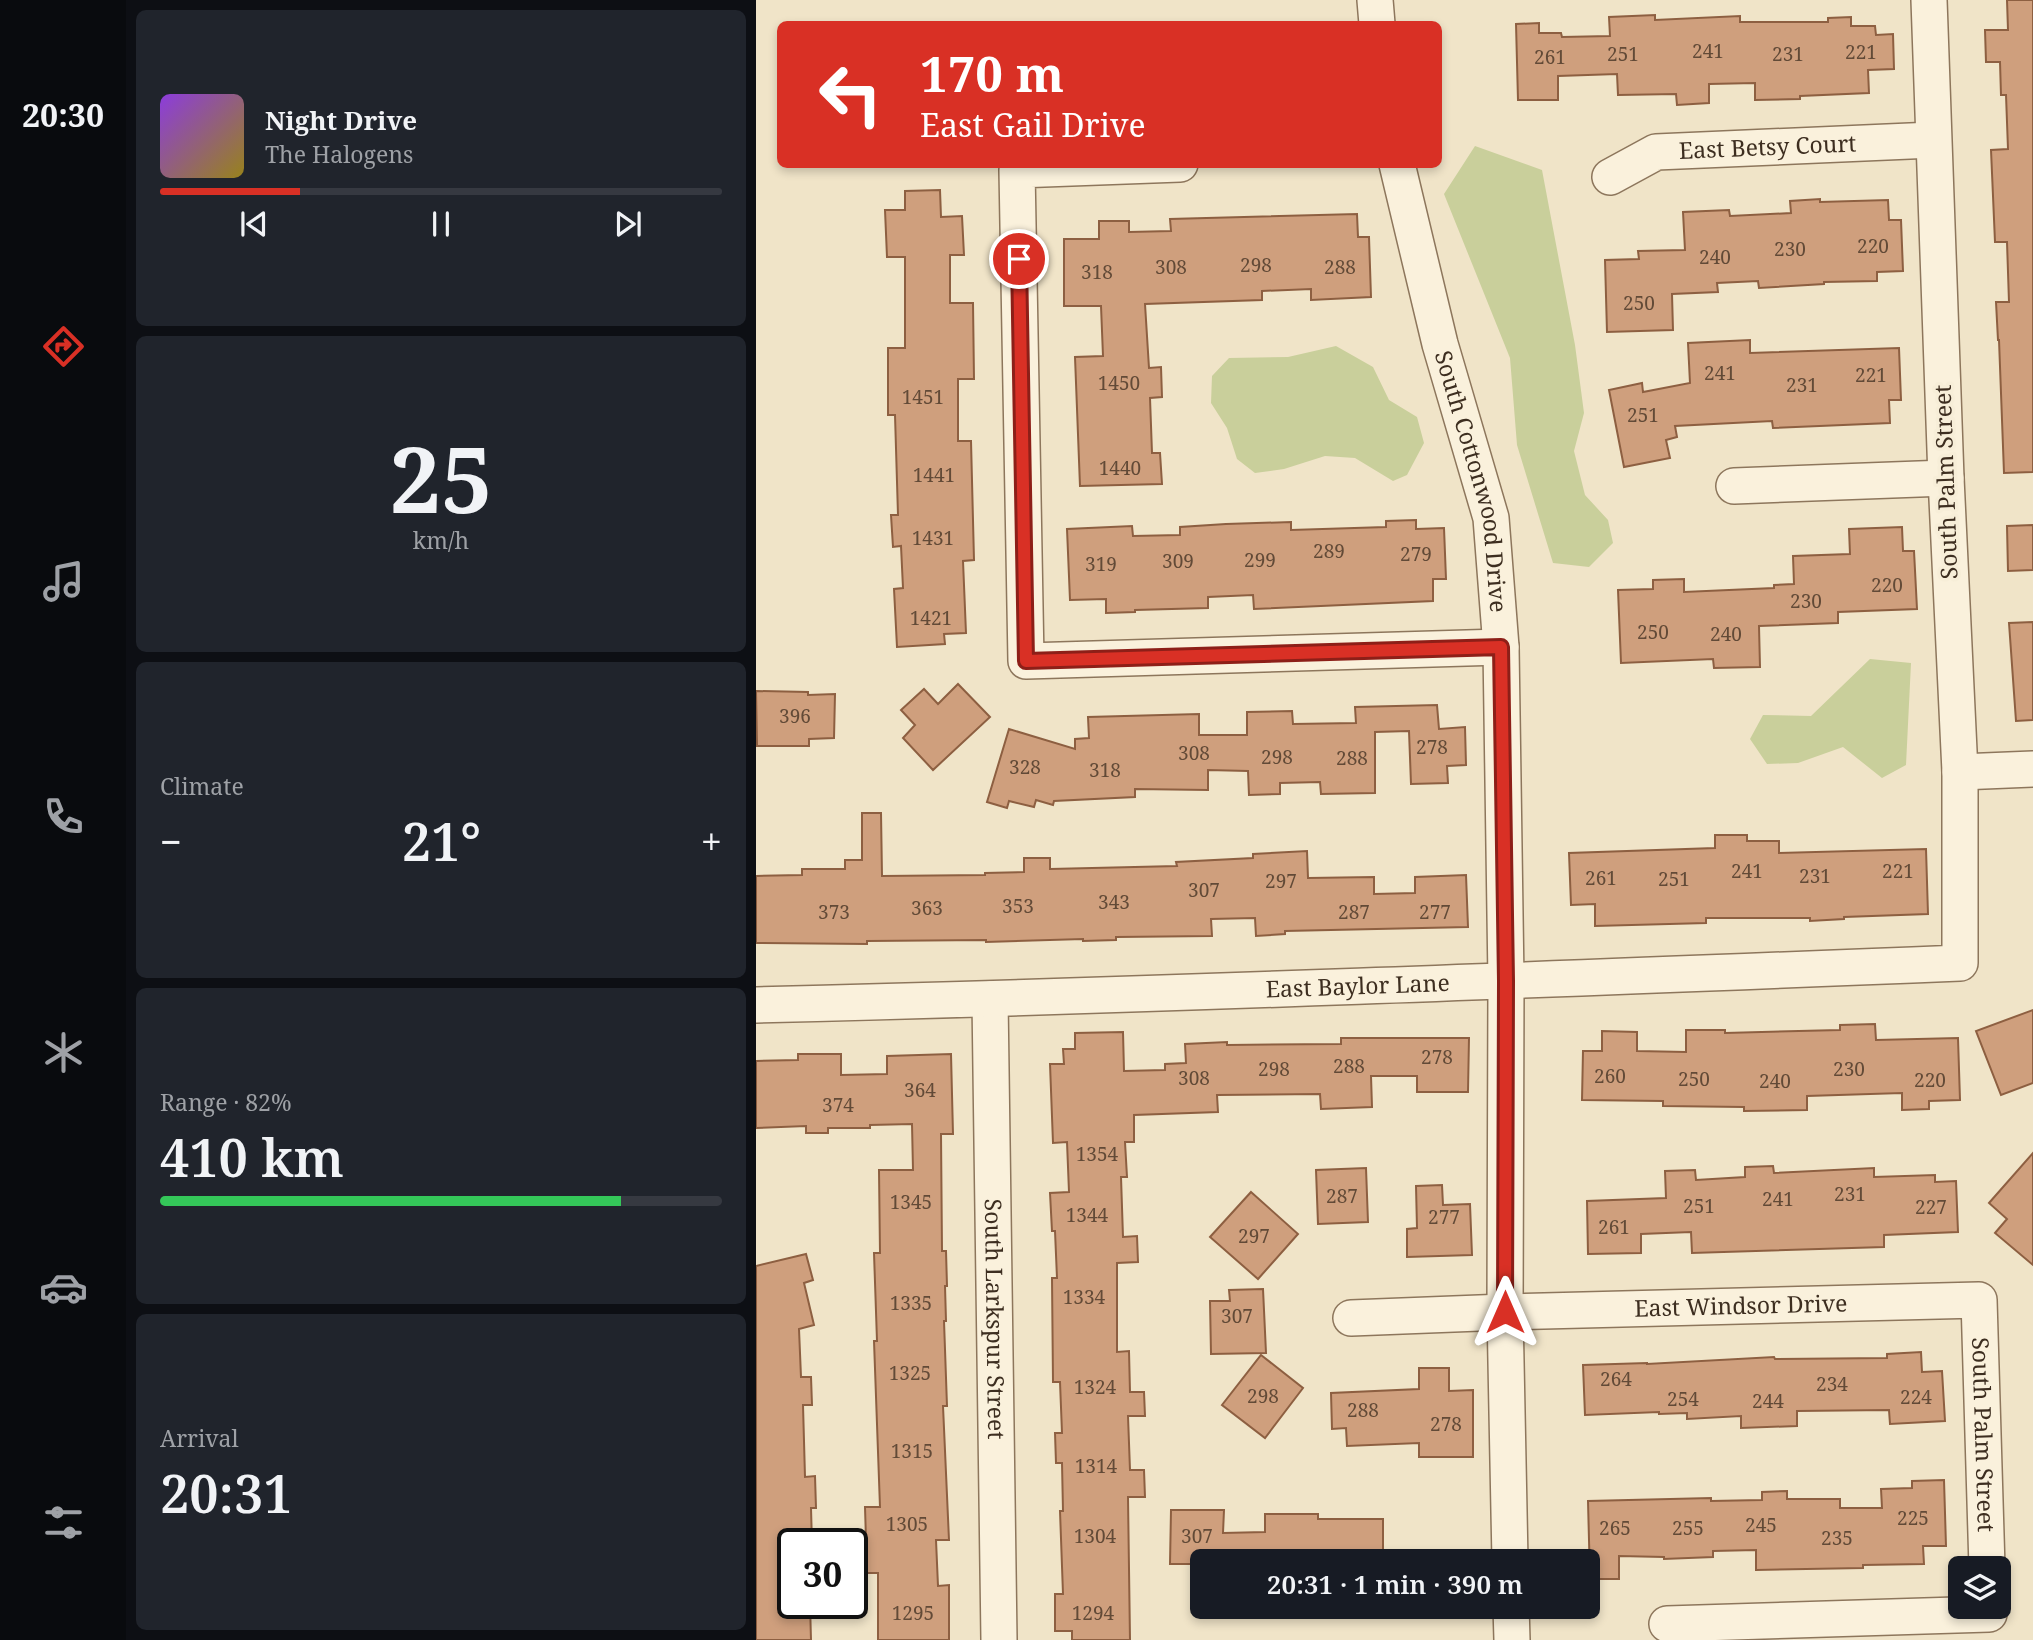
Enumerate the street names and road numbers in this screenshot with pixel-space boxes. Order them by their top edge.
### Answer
street label: East Betsy Court [1678,126,1857,166]
street label: South Cottonwood Drive [1428,347,1515,613]
street label: South Palm Street [1926,384,1964,580]
street label: East Baylor Lane [1265,966,1450,1005]
street label: South Larkspur Street [978,1198,1013,1440]
street label: East Windsor Drive [1634,1286,1848,1324]
street label: South Palm Street [1965,1337,2003,1533]

